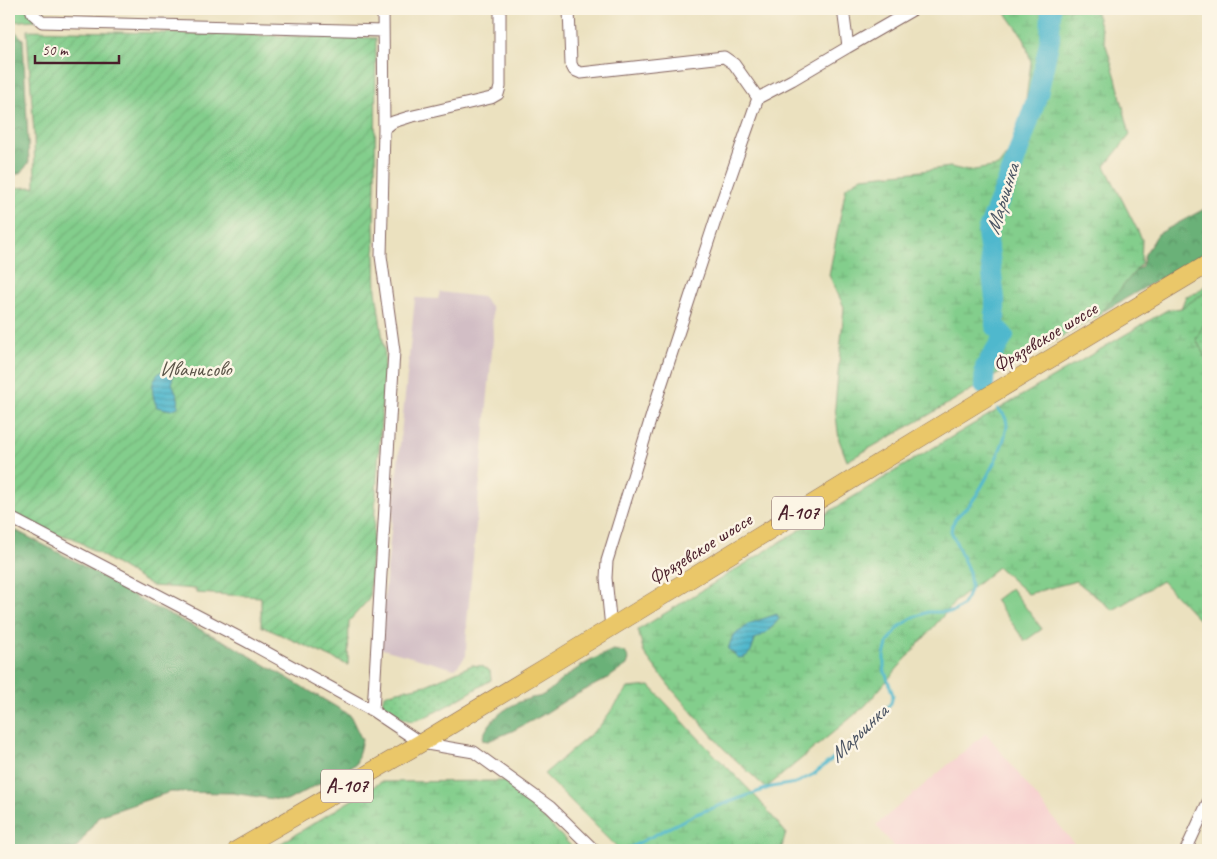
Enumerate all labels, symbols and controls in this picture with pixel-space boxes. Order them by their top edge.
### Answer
scale bar [35,32,119,64]
text: 50 m [42,41,69,60]
water label: Марьинка [979,158,1026,237]
street label: Фрязевское шоссе [988,295,1103,378]
park label: Иванисово [160,357,233,382]
road number: А-107 [772,496,824,530]
street label: Фрязевское шоссе [644,506,758,591]
water label: Марьинка [823,697,895,767]
road number: А-107 [321,769,373,802]

